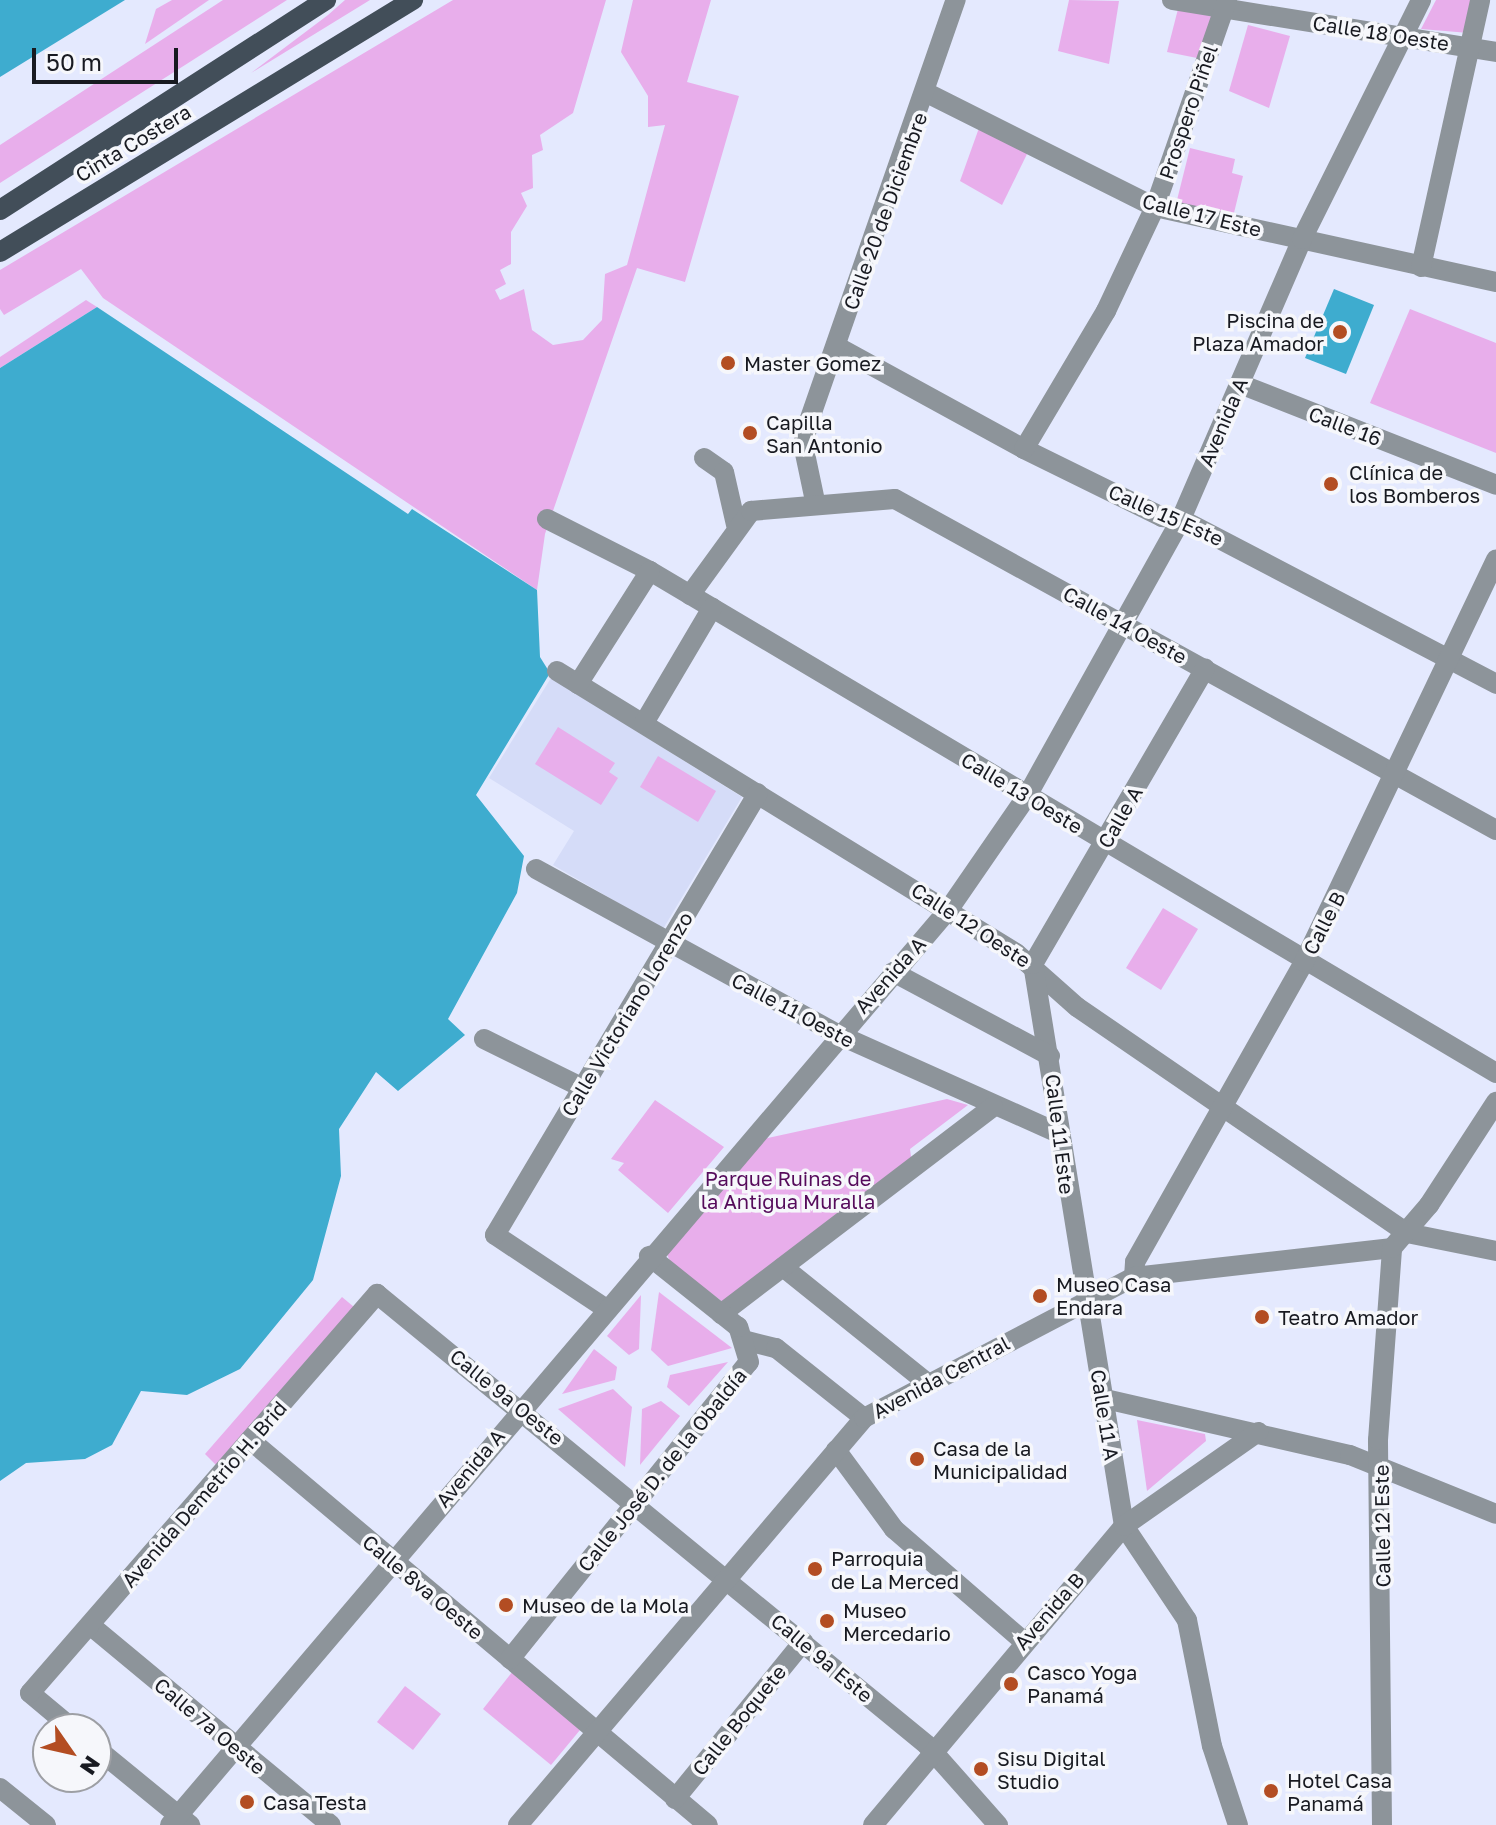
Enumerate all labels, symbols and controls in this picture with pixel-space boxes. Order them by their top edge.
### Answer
street label: Calle 18 Oeste [1311,10,1451,56]
scale bar [36,32,182,82]
street label: Prospero Piñel [1154,42,1222,182]
text: 50 m [46,47,102,76]
street label: Cinta Costera [71,99,195,187]
street label: Calle 20 de Diciembre [838,109,932,313]
street label: Calle 17 Este [1140,189,1264,241]
place label: Piscina de Plaza Amador [1192,308,1324,355]
marker: Piscina de Plaza Amador [1331,323,1349,341]
place label: Master Gomez [744,351,881,375]
marker: Master Gomez [719,354,737,372]
street label: Avenida A [1194,374,1252,470]
street label: Calle 16 [1305,401,1385,451]
place label: Capilla San Antonio [766,410,883,457]
marker: Capilla San Antonio [741,424,759,442]
place label: Clínica de los Bomberos [1349,460,1480,507]
marker: Clínica de los Bomberos [1320,473,1342,495]
street label: Calle 15 Este [1105,479,1227,551]
street label: Calle 14 Oeste [1059,581,1191,669]
street label: Calle 13 Oeste [957,747,1087,839]
street label: Calle A [1093,782,1147,852]
street label: Calle 12 Oeste [907,878,1035,972]
street label: Calle B [1298,887,1350,959]
street label: Calle Victoriano Lorenzo [556,907,698,1121]
street label: Avenida A [850,932,930,1018]
street label: Calle 11 Oeste [728,968,858,1052]
street label: Calle 11 Este [1041,1073,1079,1195]
park label: Parque Ruinas de la Antigua Muralla [701,1166,875,1213]
place label: Museo Casa Endara [1056,1272,1171,1319]
marker: Museo Casa Endara [1031,1287,1049,1305]
place label: Teatro Amador [1278,1305,1418,1329]
marker: Teatro Amador [1253,1308,1271,1326]
street label: Avenida Central [869,1331,1013,1423]
street label: Calle 9a Oeste [445,1344,569,1450]
street label: Calle José D. de la Obaldía [573,1364,751,1576]
street label: Calle 11 A [1086,1368,1124,1462]
street label: Avenida Demetrio H. Brid [117,1396,291,1592]
street label: Avenida A [431,1424,509,1512]
place label: Casa de la Municipalidad [933,1436,1067,1483]
marker: Casa de la Municipalidad [908,1450,926,1468]
street label: Calle 12 Este [1369,1464,1395,1588]
street label: Calle 8va Oeste [358,1530,488,1644]
place label: Parroquia de La Merced [831,1546,959,1593]
marker: Parroquia de La Merced [806,1560,824,1578]
street label: Avenida B [1009,1568,1089,1654]
place label: Museo de la Mola [522,1593,689,1617]
marker: Museo de la Mola [497,1596,515,1614]
place label: Museo Mercedario [843,1598,951,1645]
street label: Calle 9a Este [766,1609,878,1707]
marker: Museo Mercedario [818,1612,836,1630]
street label: Calle Boquete [687,1660,791,1780]
place label: Casco Yoga Panamá [1027,1660,1137,1707]
street label: Calle 7a Oeste [150,1673,270,1779]
marker: Casco Yoga Panamá [1002,1675,1020,1693]
north arrow [32,1713,112,1793]
place label: Sisu Digital Studio [997,1746,1106,1793]
text: N [75,1751,107,1780]
marker: Sisu Digital Studio [972,1760,990,1778]
place label: Hotel Casa Panamá [1287,1768,1392,1815]
marker: Hotel Casa Panamá [1262,1782,1280,1800]
place label: Casa Testa [263,1790,367,1814]
marker: Casa Testa [238,1793,256,1811]

